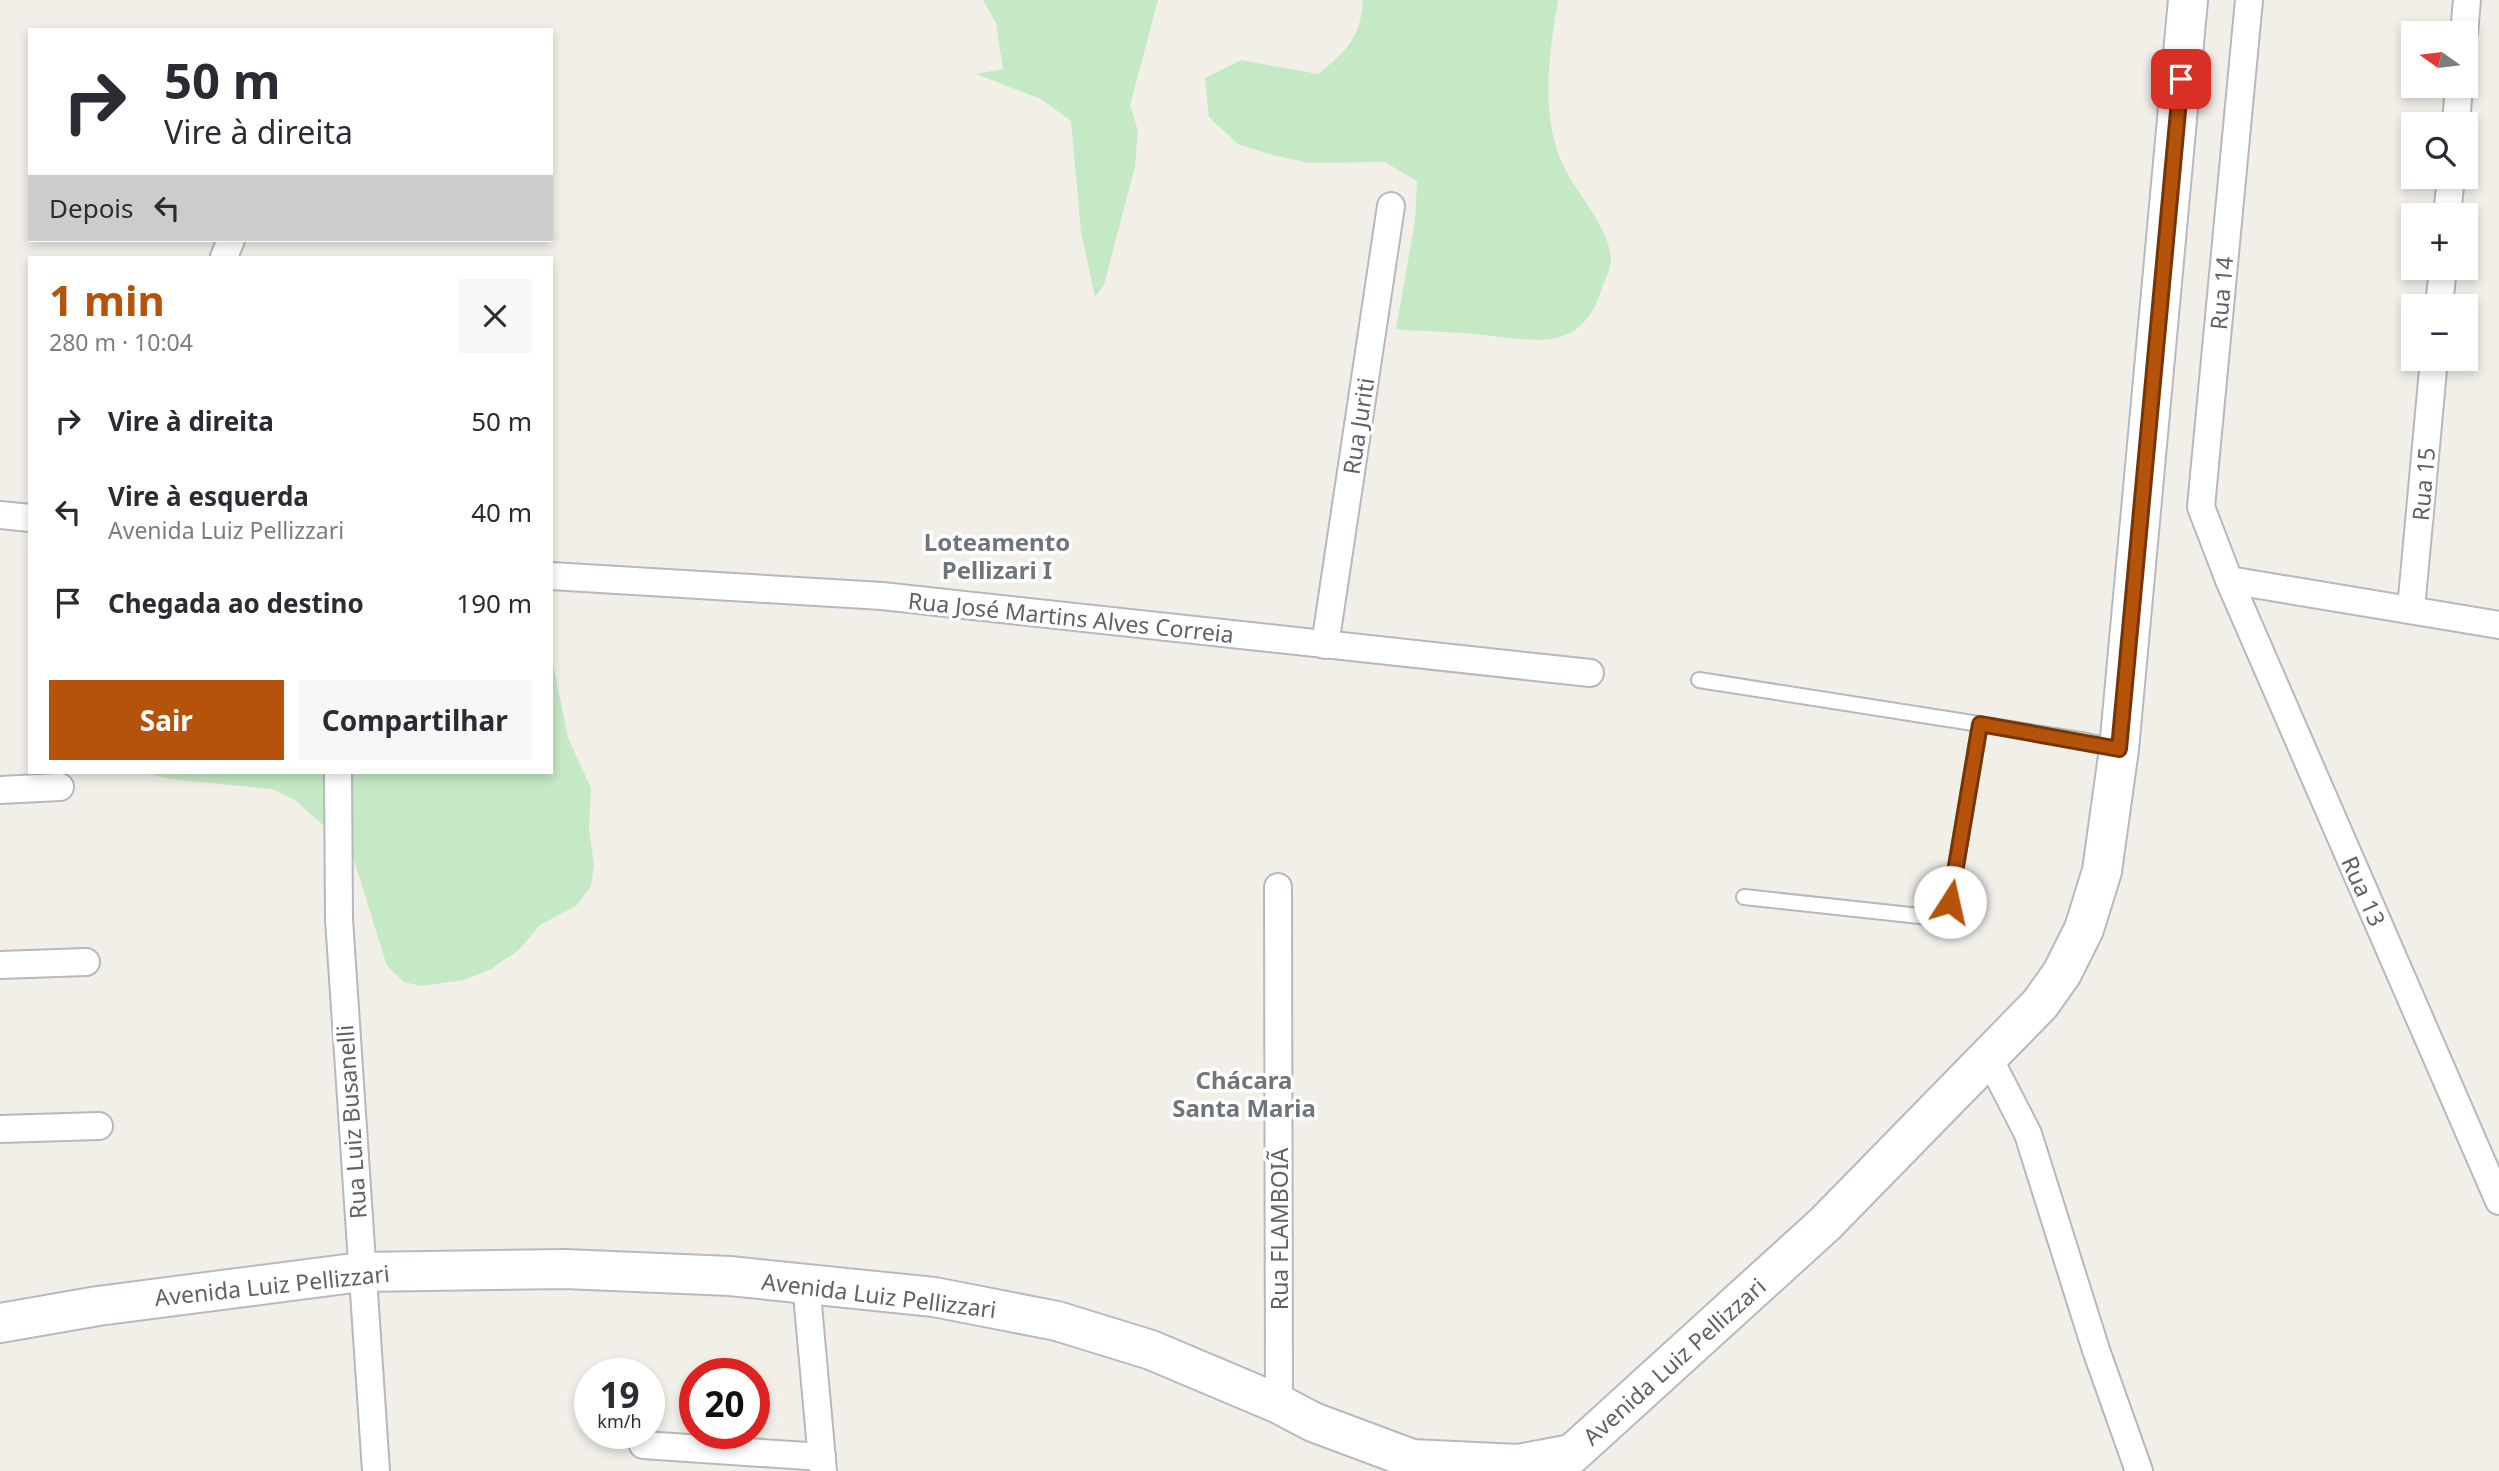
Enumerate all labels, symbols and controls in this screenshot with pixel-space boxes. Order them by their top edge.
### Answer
north arrow [2401,21,2478,98]
map controls [2401,21,2478,371]
text: 50 m [164,47,281,113]
pin [2151,49,2211,109]
icon: right [49,56,140,147]
icon: arrive [2162,60,2200,98]
text: Vire à direita [164,110,353,153]
button: search [2401,112,2478,189]
icon: left [148,189,186,227]
text: Depois [49,190,134,226]
button: + [2401,203,2478,280]
street label: Rua 14 [2202,255,2240,331]
text: 1 min [49,271,165,328]
button: close [458,279,532,353]
button: − [2401,294,2478,371]
text: 280 m · 10:04 [49,326,193,358]
street label: Rua Juriti [1335,375,1381,477]
icon: right [49,402,87,440]
text: Vire à direita [108,403,274,439]
text: 50 m [471,403,532,439]
street label: Rua 15 [2404,446,2442,522]
text: Vire à esquerda [108,478,309,514]
icon: left [49,493,87,531]
text: 40 m [471,494,532,530]
text: Avenida Luiz Pellizzari [108,514,344,546]
district label: Loteamento Pellizari I [924,525,1070,586]
icon: arrive [49,584,87,622]
street label: Rua José Martins Alves Correia [907,584,1235,650]
text: Chegada ao destino [108,585,364,621]
text: 190 m [456,585,532,621]
button: Sair [49,680,284,760]
button: Compartilhar [298,680,532,760]
street label: Rua 13 [2334,851,2394,931]
position arrow [1913,865,1987,939]
street label: Rua Luiz Busanelli [328,1024,374,1220]
district label: Chácara Santa Maria [1172,1063,1316,1124]
street label: Rua FLAMBOIÃ [1263,1148,1295,1310]
street label: Avenida Luiz Pellizzari [153,1257,391,1313]
street label: Avenida Luiz Pellizzari [760,1265,998,1325]
street label: Avenida Luiz Pellizzari [1576,1270,1772,1452]
speed limit sign: 20 [679,1358,770,1449]
text: 19 [599,1371,640,1418]
text: km/h [597,1409,642,1433]

